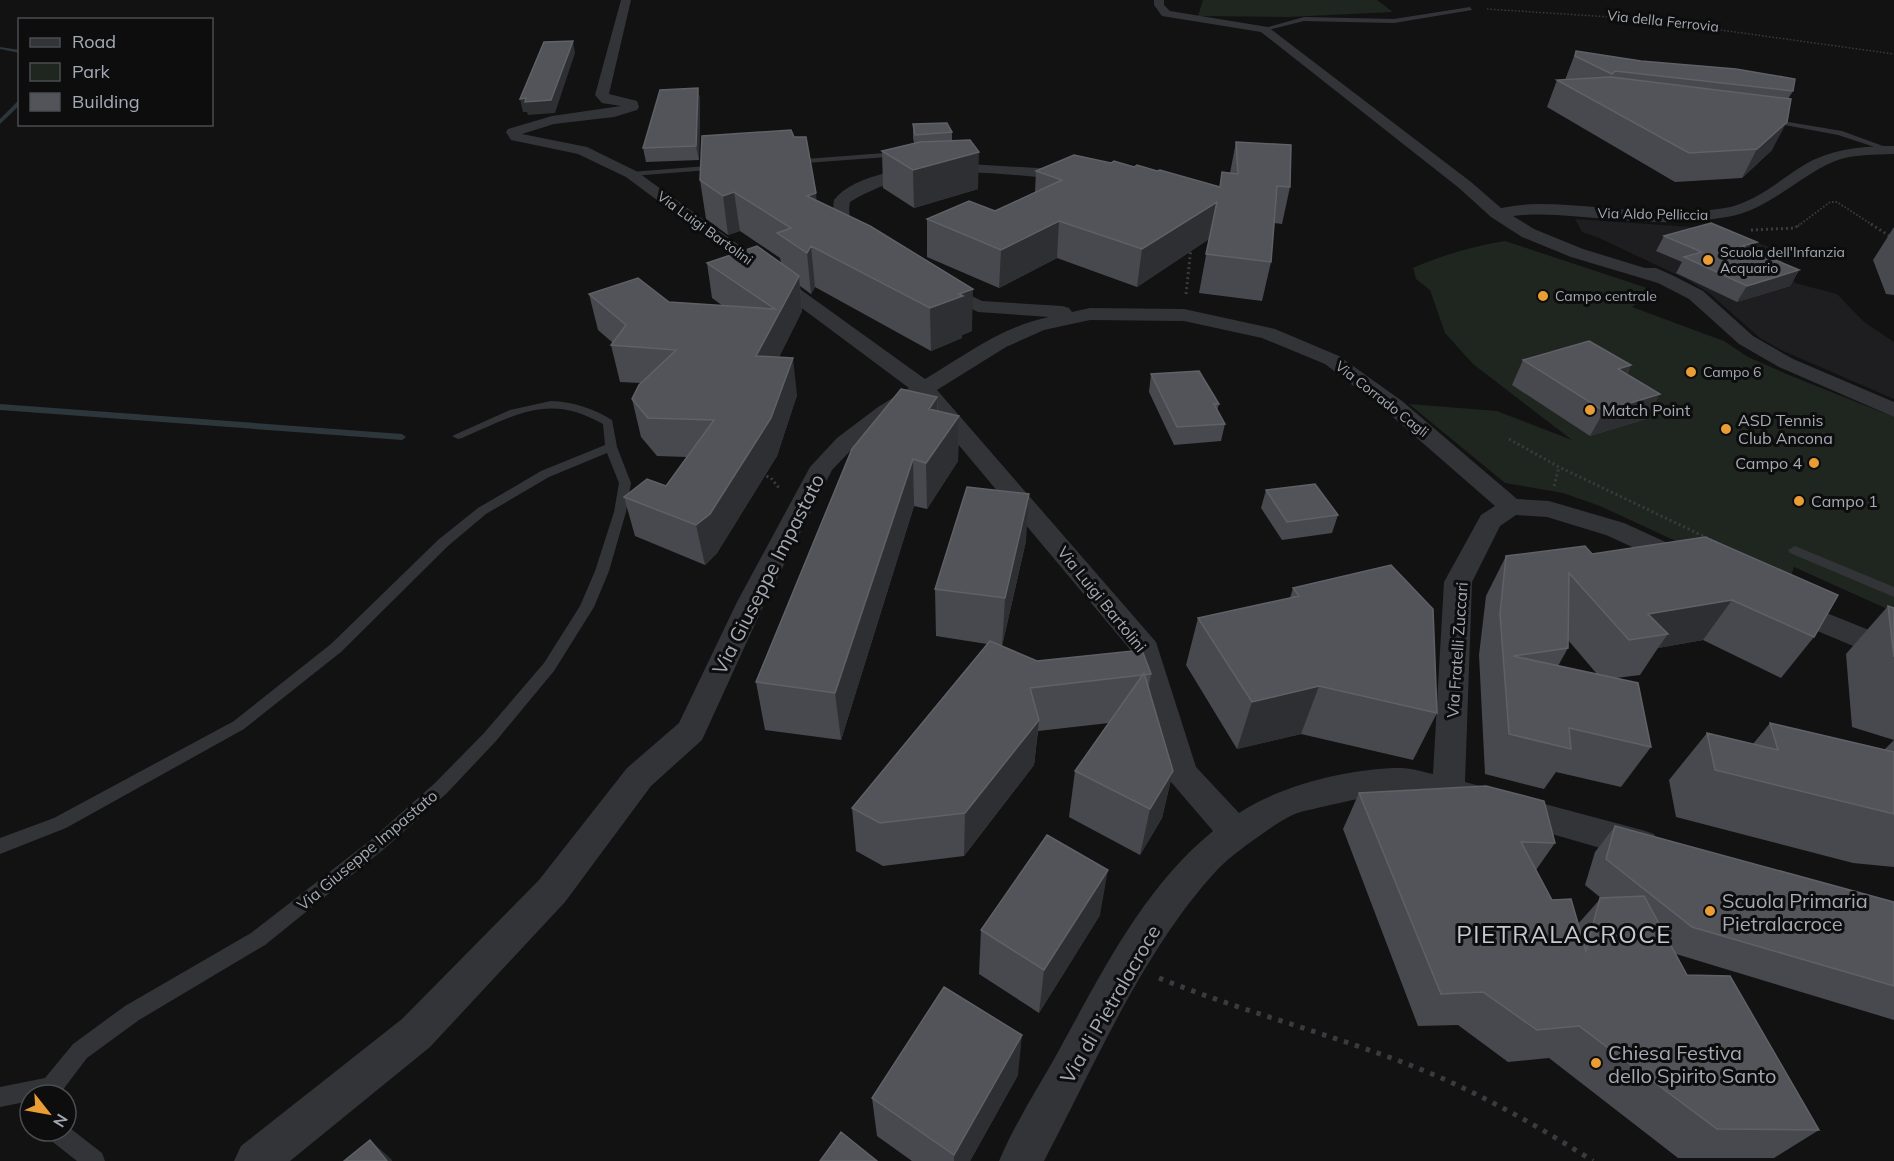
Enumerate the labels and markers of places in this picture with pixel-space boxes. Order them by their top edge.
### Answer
place label: Scuola dell'Infanzia Acquario [1720,243,1845,277]
marker: Scuola dell'Infanzia Acquario [1701,253,1715,267]
place label: Campo centrale [1555,287,1657,305]
marker: Campo centrale [1536,289,1550,303]
place label: Campo 6 [1703,363,1762,381]
marker: Campo 6 [1684,365,1698,379]
place label: Match Point [1602,400,1691,420]
marker: Match Point [1583,403,1597,417]
place label: ASD Tennis Club Ancona [1738,410,1833,448]
marker: ASD Tennis Club Ancona [1719,422,1733,436]
place label: Campo 4 [1735,453,1802,473]
marker: Campo 4 [1807,456,1821,470]
place label: Campo 1 [1811,491,1878,511]
marker: Campo 1 [1792,494,1806,508]
place label: Scuola Primaria Pietralacroce [1722,888,1868,936]
marker: Scuola Primaria Pietralacroce [1703,904,1717,918]
place label: Chiesa Festiva dello Spirito Santo [1608,1040,1776,1088]
marker: Chiesa Festiva dello Spirito Santo [1589,1056,1603,1070]

